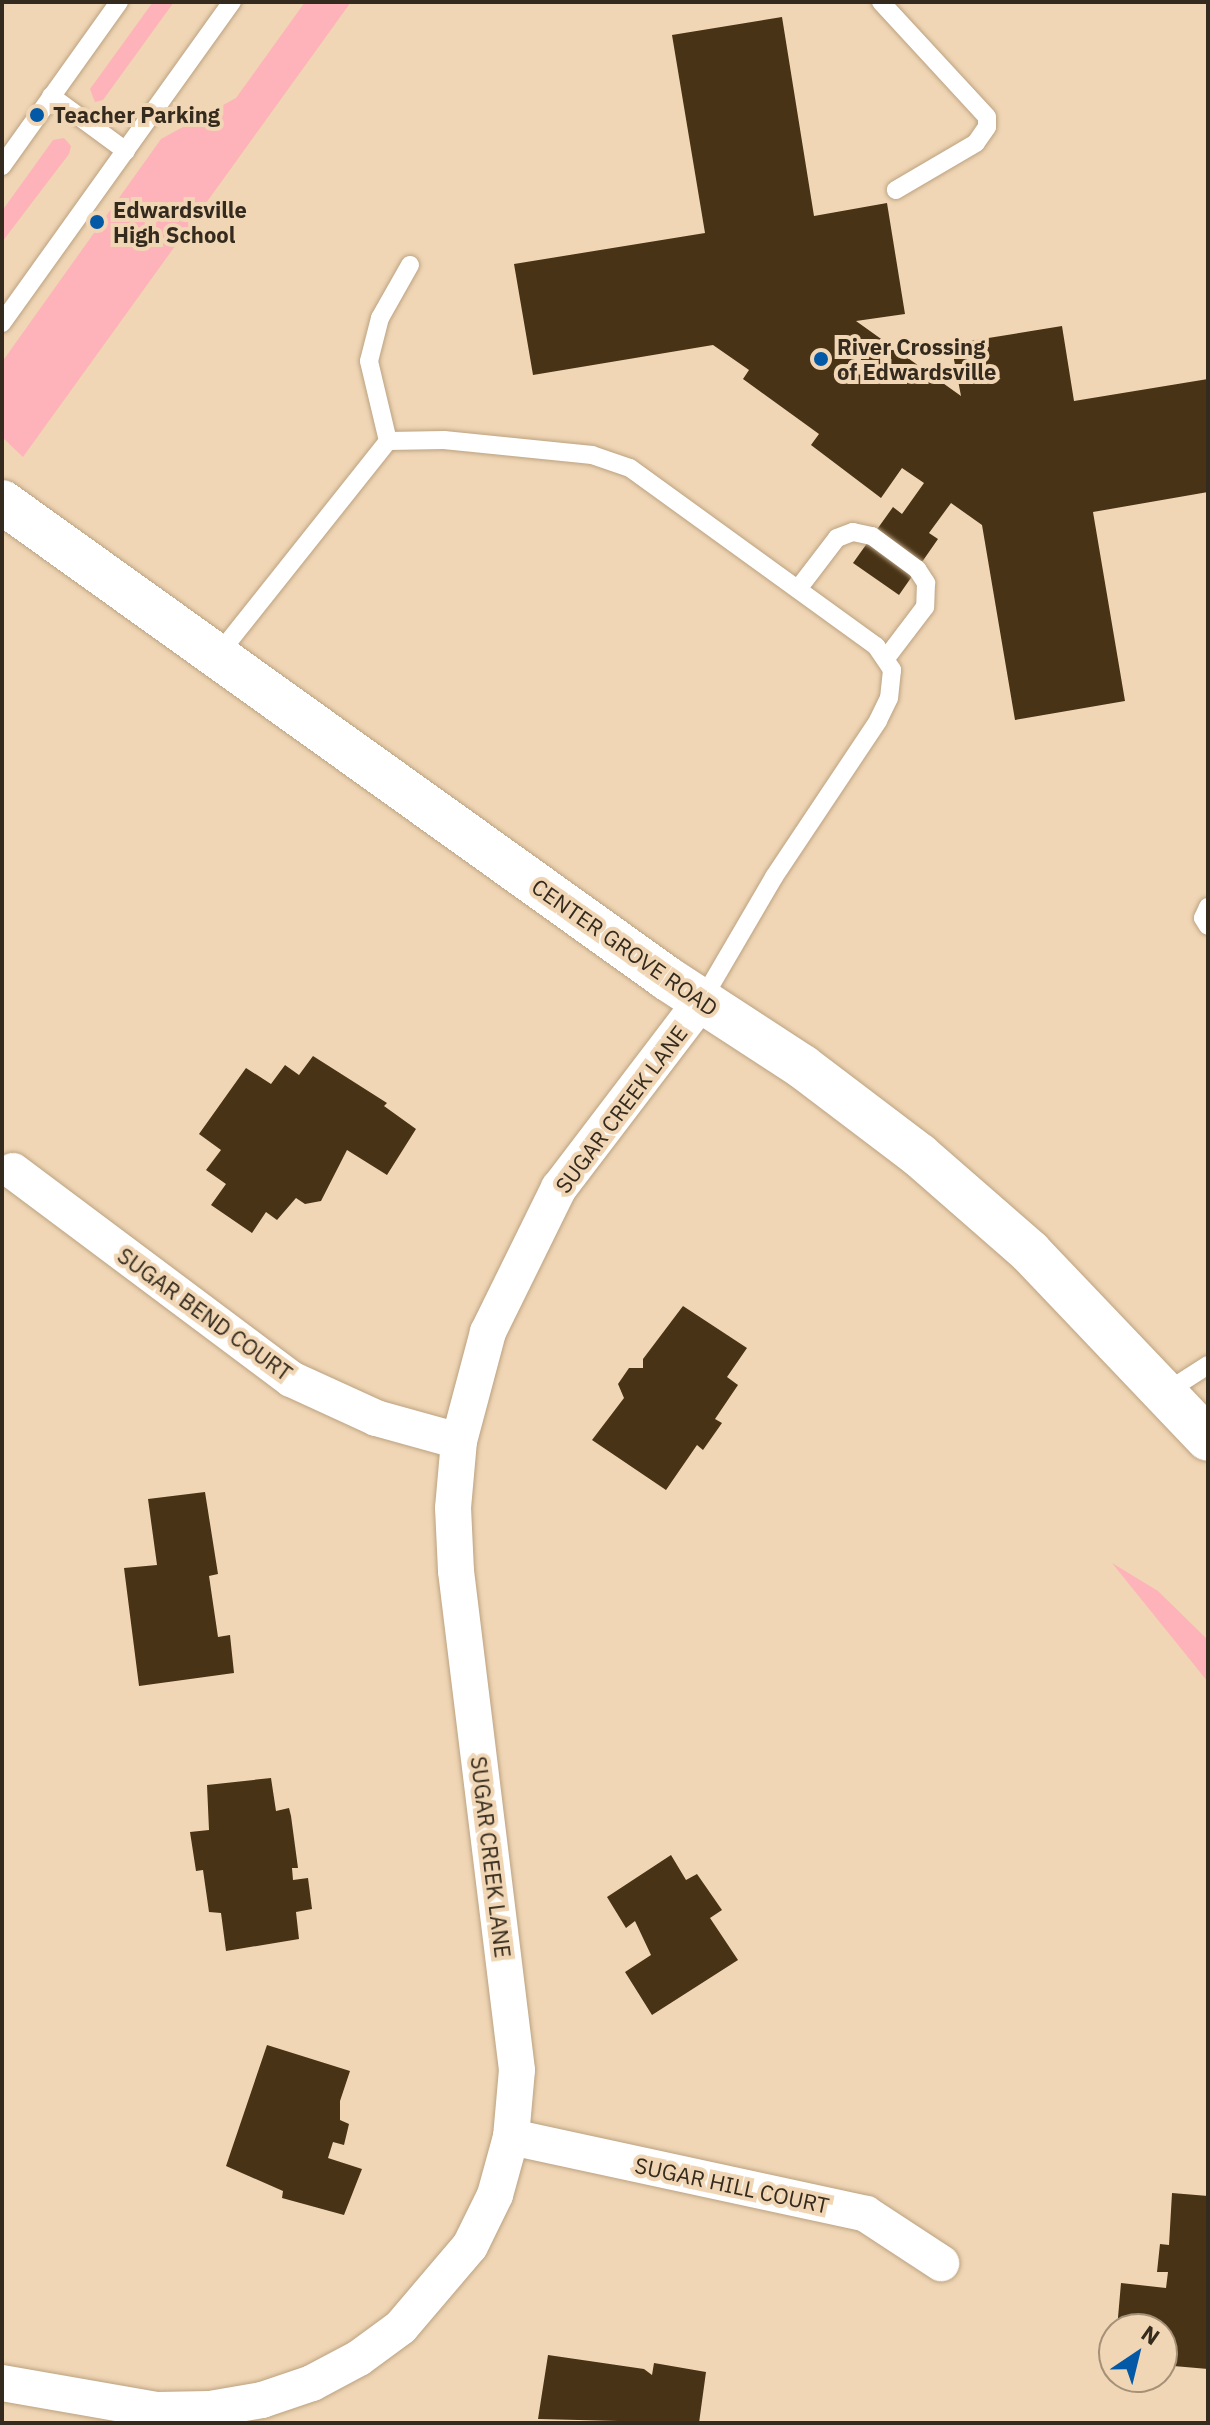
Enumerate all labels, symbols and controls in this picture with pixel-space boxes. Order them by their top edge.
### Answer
place label: Teacher Parking [53,102,220,128]
marker: Teacher Parking [28,106,46,124]
place label: Edwardsville High School [113,196,247,248]
marker: Edwardsville High School [88,213,106,231]
place label: River Crossing of Edwardsville [837,333,996,384]
marker: River Crossing of Edwardsville [812,350,830,368]
street label: CENTER GROVE ROAD [527,873,723,1021]
street label: SUGAR CREEK LANE [549,1020,693,1198]
street label: SUGAR BEND COURT [113,1242,297,1386]
street label: SUGAR CREEK LANE [466,1755,516,1959]
street label: SUGAR HILL COURT [632,2152,832,2218]
north arrow [1098,2313,1178,2393]
text: N [1136,2318,1166,2351]

